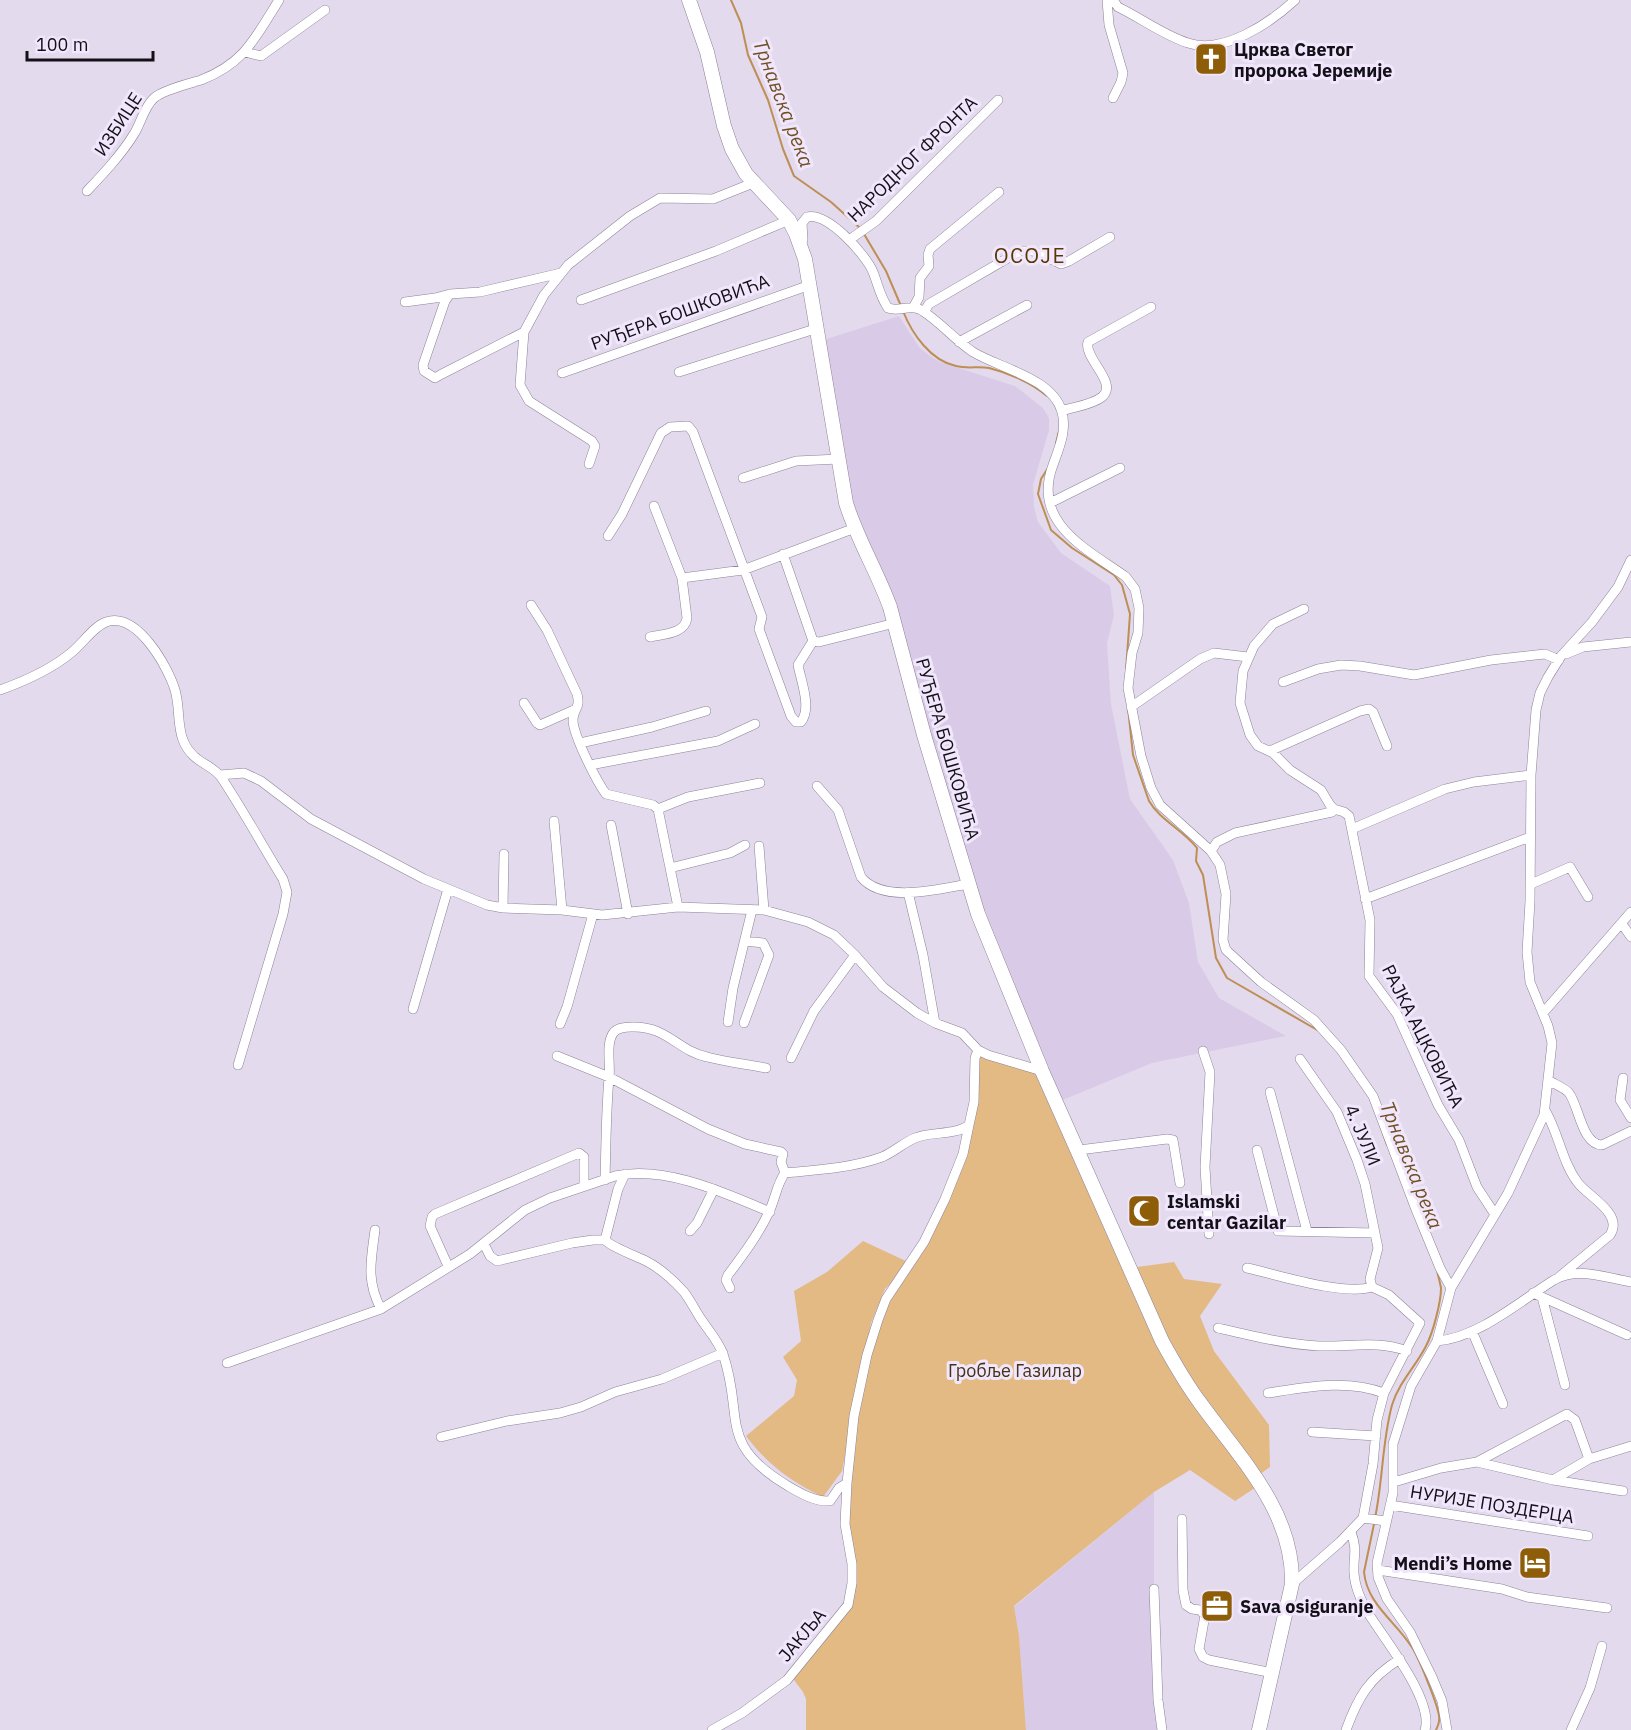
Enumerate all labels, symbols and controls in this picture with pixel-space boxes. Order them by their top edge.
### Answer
scale bar [27,24,153,62]
text: 100 m [36,33,88,56]
water label: Трнавска река [747,35,821,171]
place label: Црква Светог пророка Јеремије [1234,38,1392,82]
church icon: Црква Светог пророка Јеремије [1193,41,1229,77]
street label: ИЗБИЦЕ [89,88,147,160]
street label: НАРОДНОГ ФРОНТА [842,91,982,227]
district label: ОСОЈЕ [994,241,1066,269]
street label: РУЂЕРА БОШКОВИЋА [588,269,773,355]
street label: РУЂЕРА БОШКОВИЋА [911,655,985,843]
street label: РАЈКА АЦКОВИЋА [1377,960,1469,1112]
water label: Трнавска река [1374,1097,1450,1233]
street label: 4. ЈУЛИ [1340,1101,1386,1169]
place label: Islamski centar Gazilar [1167,1190,1286,1234]
mosque icon: Islamski centar Gazilar [1126,1193,1162,1229]
park label: Гробље Газилар [948,1359,1082,1382]
street label: НУРИЈЕ ПОЗДЕРЦА [1408,1480,1576,1528]
hotel icon: Mendi’s Home [1517,1545,1553,1581]
place label: Mendi’s Home [1393,1552,1512,1575]
office icon: Sava osiguranje [1199,1588,1235,1624]
place label: Sava osiguranje [1240,1595,1374,1618]
street label: ЈАКЉА [773,1603,831,1666]

